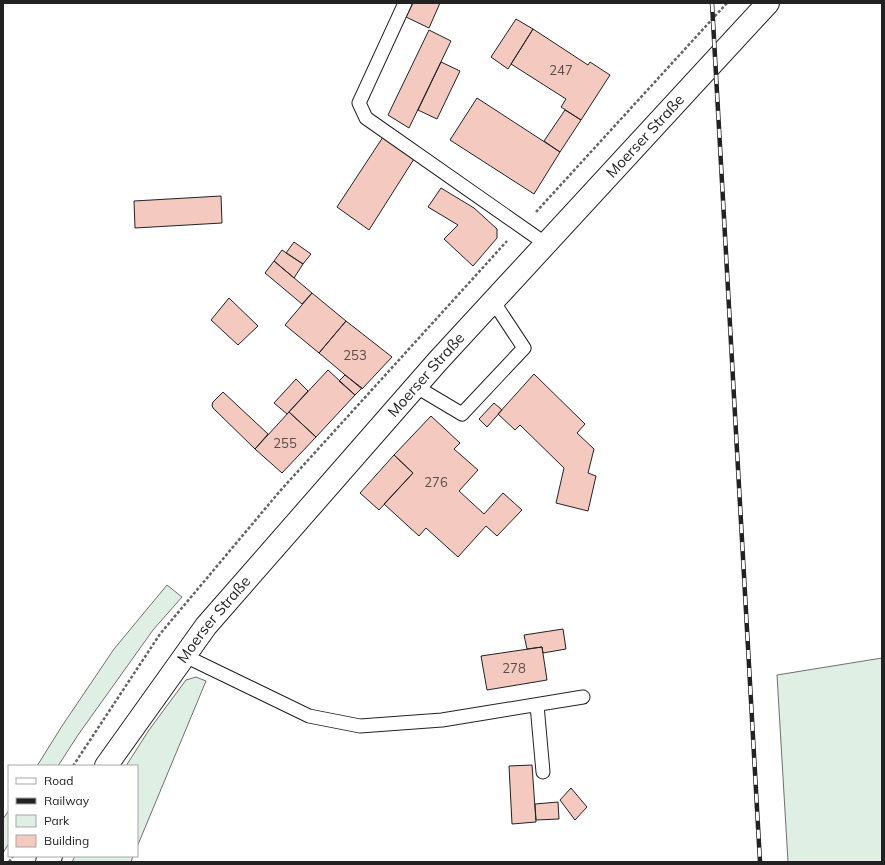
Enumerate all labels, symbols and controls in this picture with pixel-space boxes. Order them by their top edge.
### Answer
house number: 247 [549,62,573,78]
street label: Moerser Straße [602,90,688,181]
street label: Moerser Straße [383,328,468,421]
house number: 253 [343,347,367,363]
house number: 255 [273,435,297,451]
house number: 276 [424,474,448,490]
street label: Moerser Straße [173,572,254,667]
house number: 278 [502,660,526,676]
legend [8,765,138,857]
text: Road [44,773,73,788]
text: Railway [44,793,90,808]
text: Park [44,813,70,828]
text: Building [44,833,89,848]

